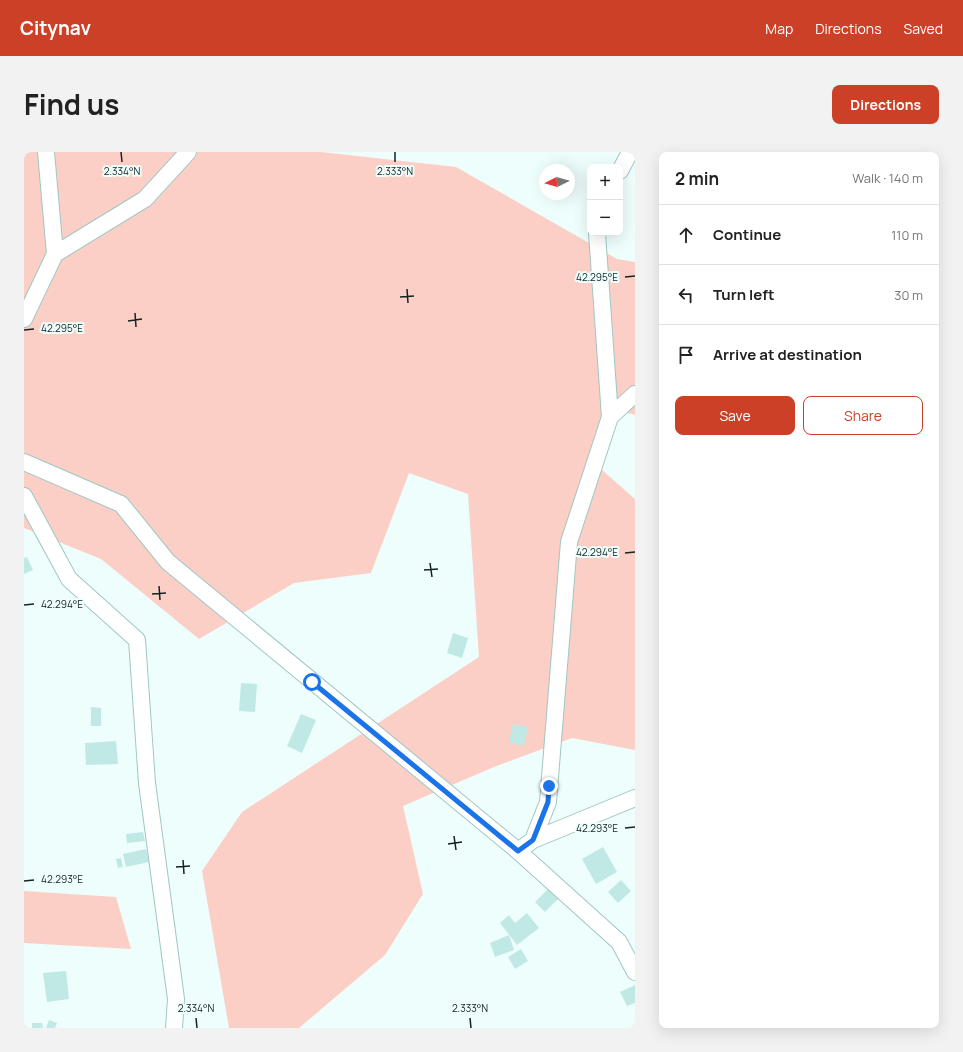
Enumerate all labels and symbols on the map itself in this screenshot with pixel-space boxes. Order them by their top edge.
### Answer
text: 2.334°N [104,164,140,178]
text: 2.333°N [377,164,413,178]
north arrow [539,164,575,200]
text: 42.295°E [576,270,618,284]
text: 42.295°E [41,321,83,335]
text: 42.294°E [576,545,618,559]
text: 42.294°E [41,597,83,611]
route start [303,673,321,691]
route end [540,777,558,795]
text: 42.293°E [576,821,618,835]
text: 42.293°E [41,872,83,886]
text: 2.334°N [178,1001,214,1015]
text: 2.333°N [452,1001,488,1015]

